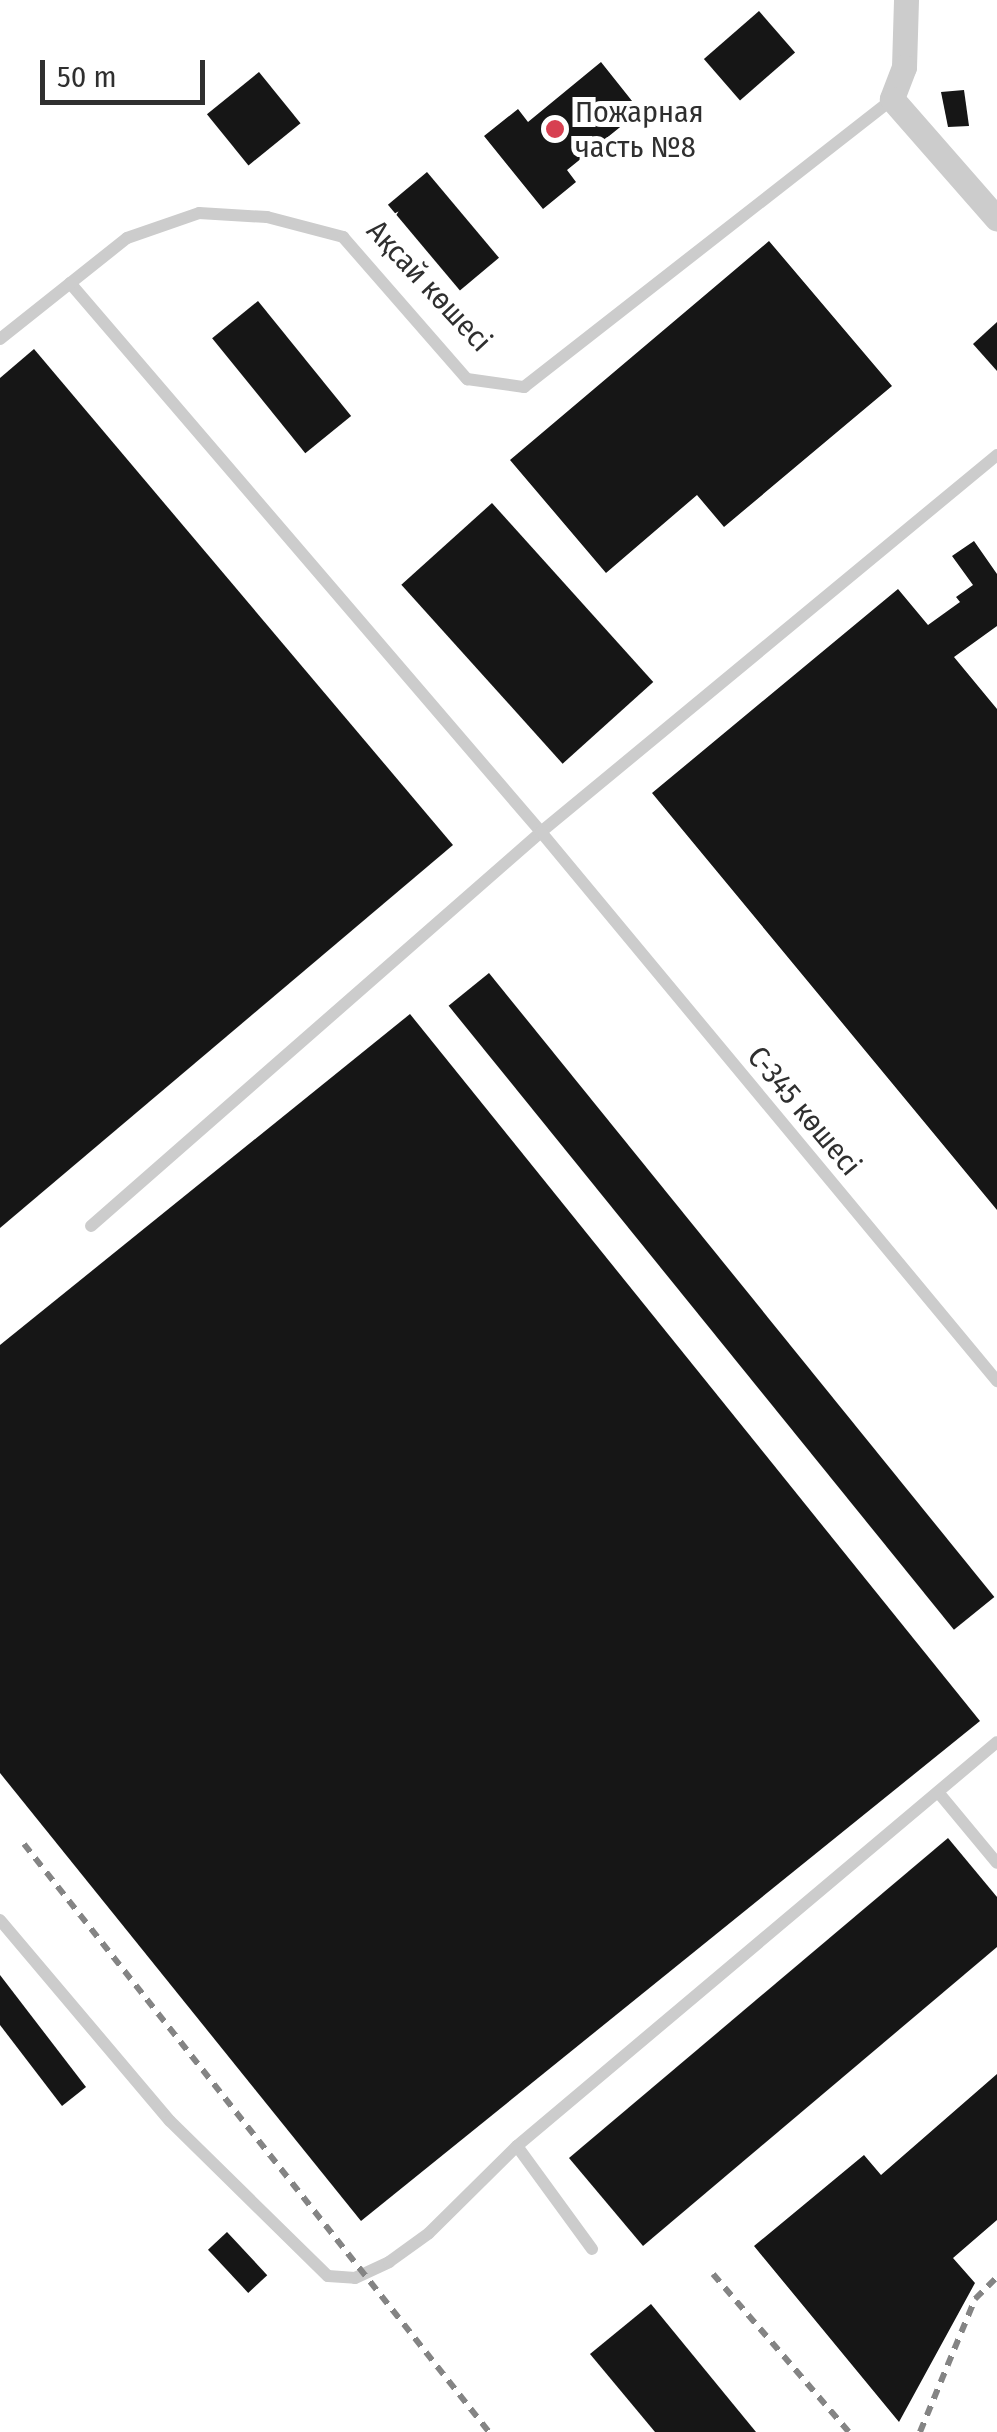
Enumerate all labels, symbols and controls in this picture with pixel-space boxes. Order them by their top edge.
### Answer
scale bar [45,40,210,102]
text: 50 m [57,59,117,95]
place label: Пожарная часть №8 [575,94,704,164]
marker: Пожарная часть №8 [544,118,566,140]
street label: Ақсай көшесі [359,213,499,359]
street label: С-345 көшесі [740,1039,868,1183]

